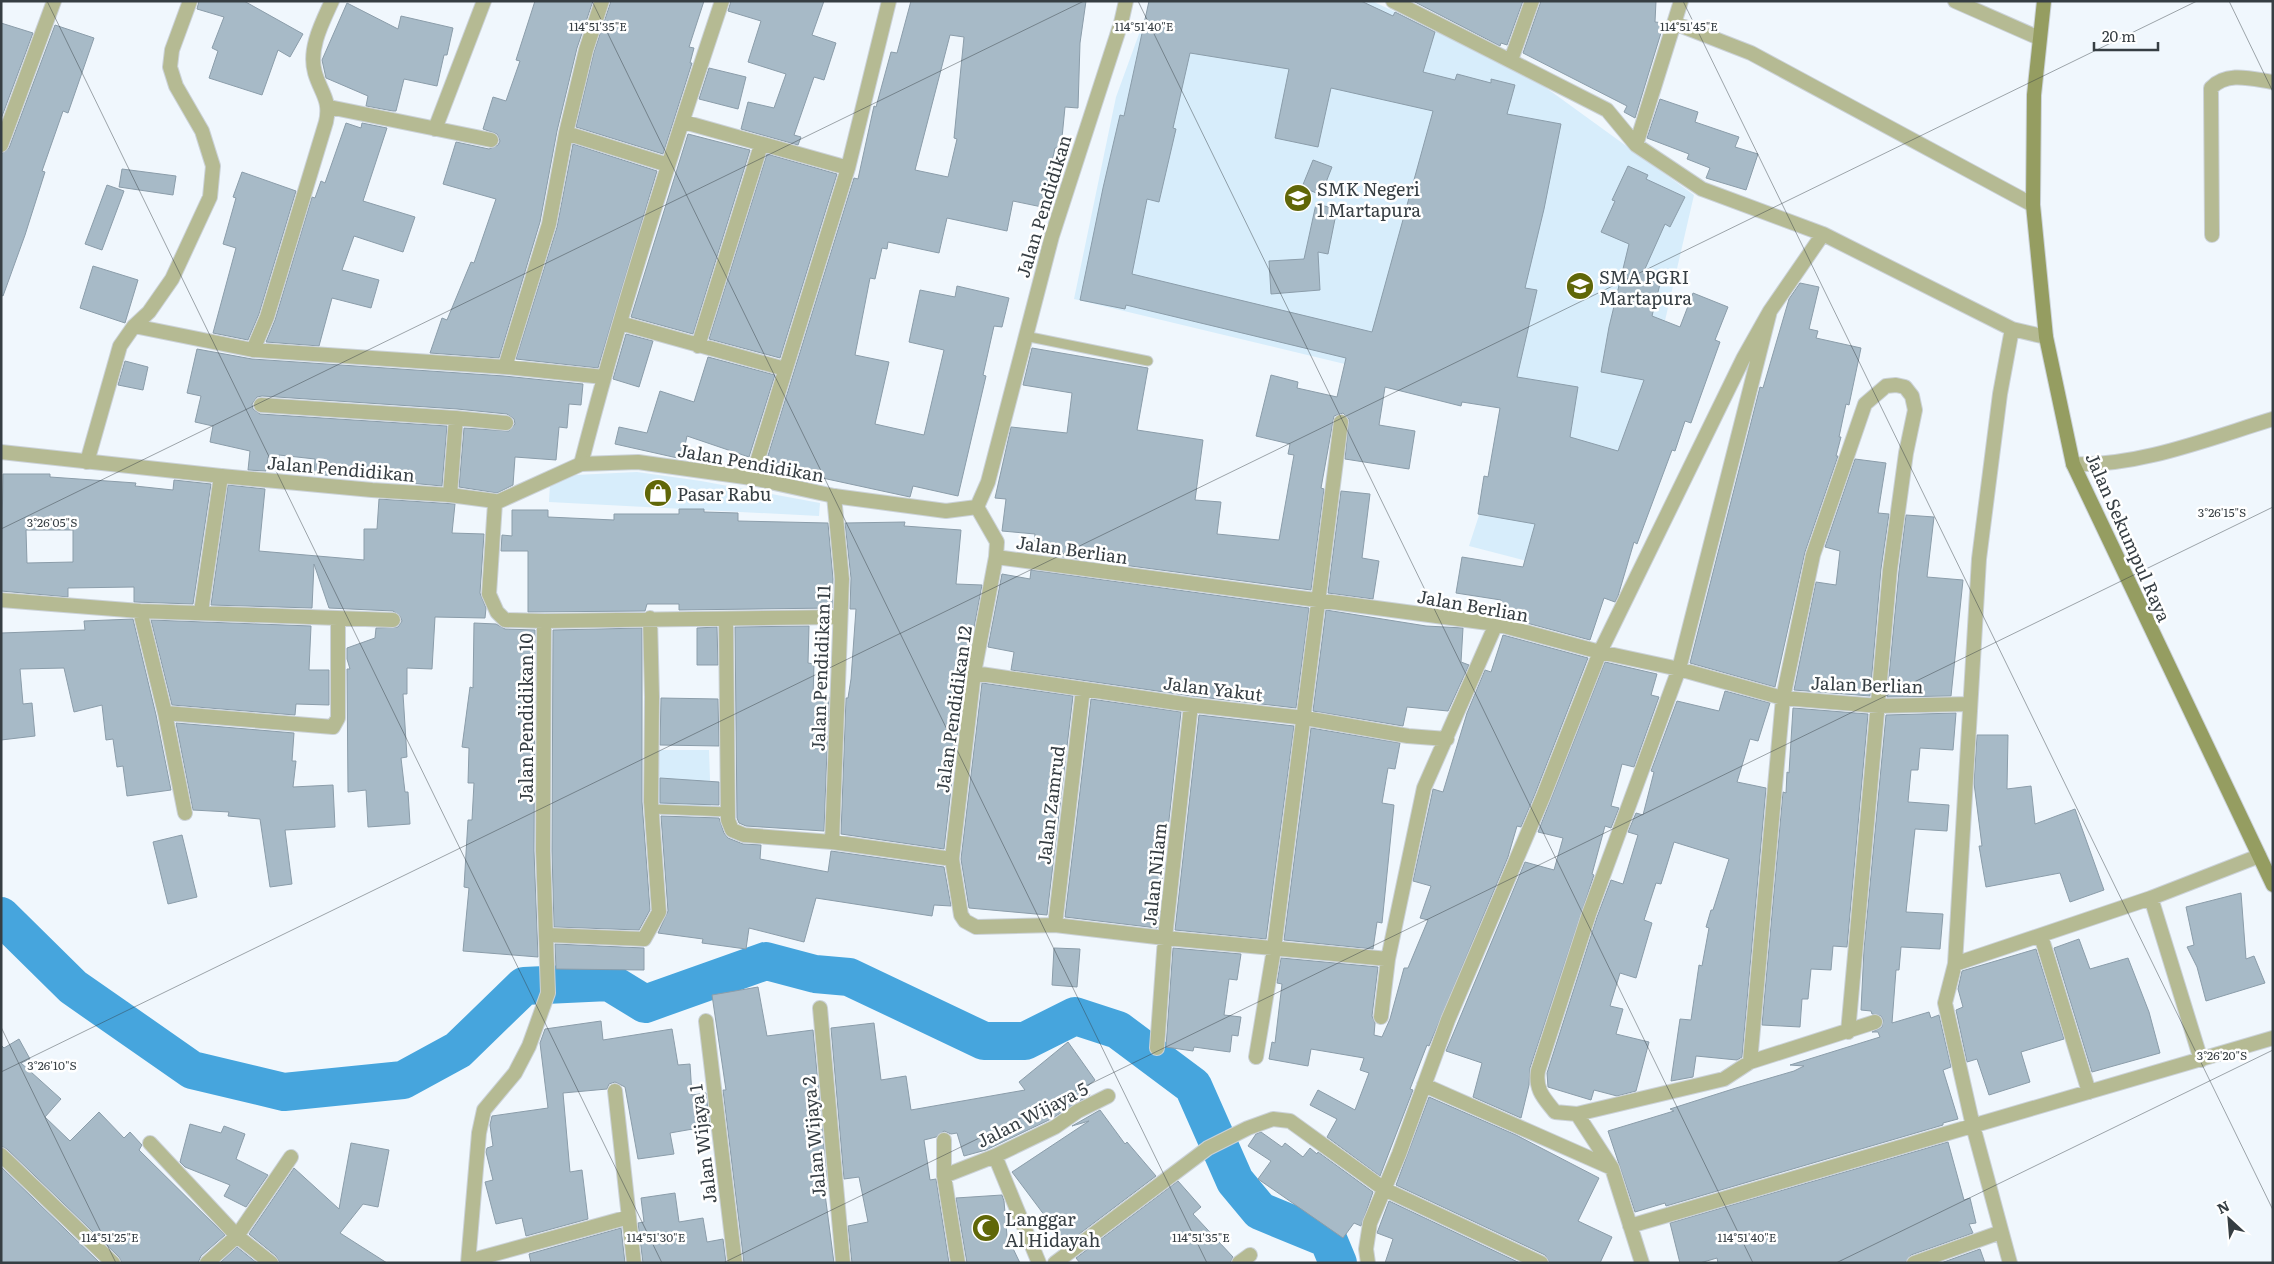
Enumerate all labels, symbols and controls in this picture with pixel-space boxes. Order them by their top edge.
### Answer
text: 114°51'35"E [569,17,627,35]
text: 114°51'40"E [1115,17,1174,35]
text: 114°51'45"E [1660,17,1718,35]
scale bar [2094,20,2158,52]
text: 20 m [2102,24,2136,47]
street label: Jalan Pendidikan [1008,131,1078,281]
place label: SMK Negeri 1 Martapura [1317,175,1421,223]
school or university icon: SMK Negeri 1 Martapura [1283,183,1313,213]
place label: SMA PGRI Martapura [1599,263,1692,311]
school or university icon: SMA PGRI Martapura [1565,271,1595,301]
street label: Jalan Pendidikan [676,436,826,488]
street label: Jalan Pendidikan [266,448,416,488]
street label: Jalan Sekumpul Raya [2080,448,2179,626]
shop icon: Pasar Rabu [643,478,673,508]
place label: Pasar Rabu [677,480,771,507]
text: 3°26'15"S [2198,503,2246,521]
text: 3°26'05"S [27,513,77,531]
street label: Jalan Berlian [1014,528,1130,570]
street label: Jalan Berlian [1415,582,1531,628]
street label: Jalan Pendidikan 11 [804,584,836,752]
street label: Jalan Pendidikan 12 [928,624,978,794]
street label: Jalan Pendidikan 10 [512,633,539,803]
street label: Jalan Yakut [1162,669,1265,708]
street label: Jalan Berlian [1810,669,1924,699]
street label: Jalan Zamrud [1029,744,1071,866]
street label: Jalan Nilam [1135,821,1173,927]
text: 3°26'20"S [2197,1046,2247,1064]
text: 3°26'10"S [27,1056,77,1074]
street label: Jalan Wijaya 5 [972,1074,1092,1154]
street label: Jalan Wijaya 2 [794,1075,832,1199]
street label: Jalan Wijaya 1 [681,1083,723,1205]
north arrow [2204,1194,2254,1244]
text: N [2213,1195,2233,1218]
place label: Langgar Al Hidayah [1005,1205,1100,1253]
mosque icon: Langgar Al Hidayah [971,1213,1001,1243]
text: 114°51'25"E [81,1228,139,1246]
text: 114°51'30"E [627,1228,686,1246]
text: 114°51'35"E [1172,1228,1230,1246]
text: 114°51'40"E [1718,1228,1777,1246]

